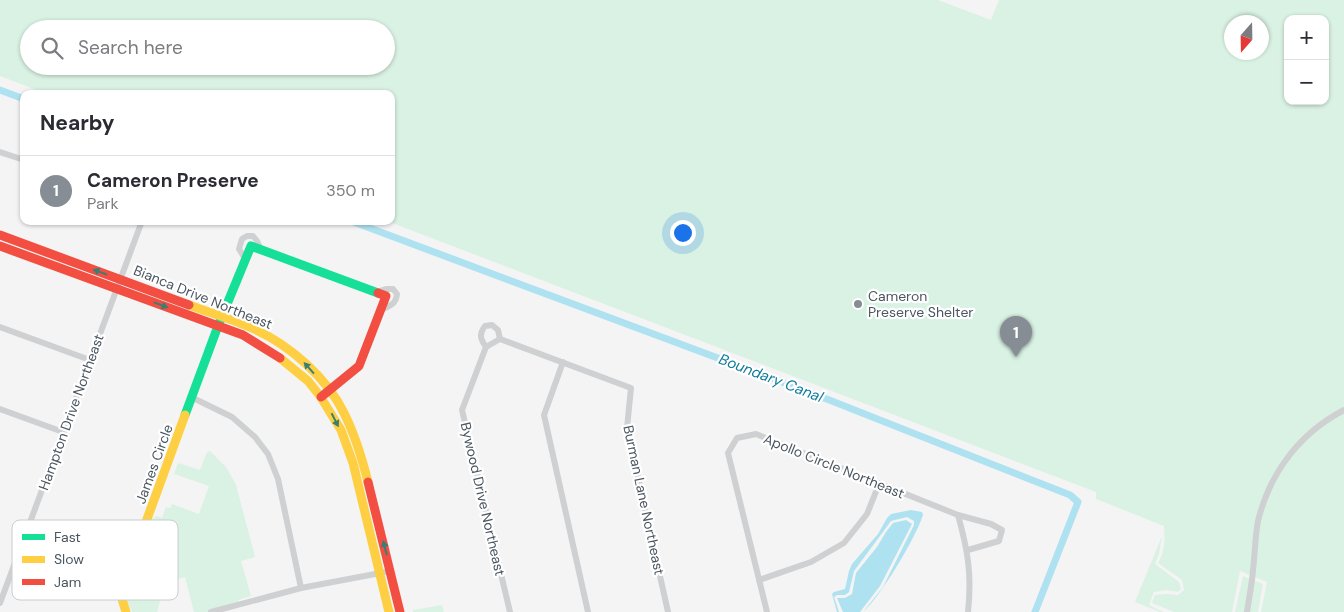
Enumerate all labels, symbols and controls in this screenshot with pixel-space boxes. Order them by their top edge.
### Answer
north arrow [1224,15,1269,60]
map controls [1284,15,1329,105]
button: + [1284,15,1329,60]
search box [20,20,395,75]
icon: search [38,34,66,62]
text: Search here [78,35,183,60]
button: − [1284,60,1329,105]
text: Nearby [40,109,114,137]
text: Cameron Preserve [87,168,259,193]
text: 1 [53,180,59,201]
text: 350 m [326,180,375,201]
text: Park [87,193,119,214]
your location [670,220,696,246]
street label: Bianca Drive Northeast [131,261,275,333]
one-way arrow [92,268,107,276]
place label: Cameron Preserve Shelter [868,287,974,321]
marker: Cameron Preserve Shelter [852,298,864,310]
one-way arrow [153,302,168,309]
pin: 1 [1000,316,1032,357]
street label: Hampton Drive Northeast [34,331,108,493]
water label: Boundary Canal [716,349,827,407]
one-way arrow [303,363,315,375]
one-way arrow [331,412,339,427]
street label: Bywood Drive Northeast [457,420,509,578]
street label: James Circle [131,422,177,506]
street label: Burman Lane Northeast [619,423,669,577]
street label: Apollo Circle Northeast [761,430,907,502]
legend [12,520,178,600]
text: Fast [54,528,81,546]
one-way arrow [381,540,389,555]
text: Slow [54,550,84,568]
text: Jam [54,573,81,591]

